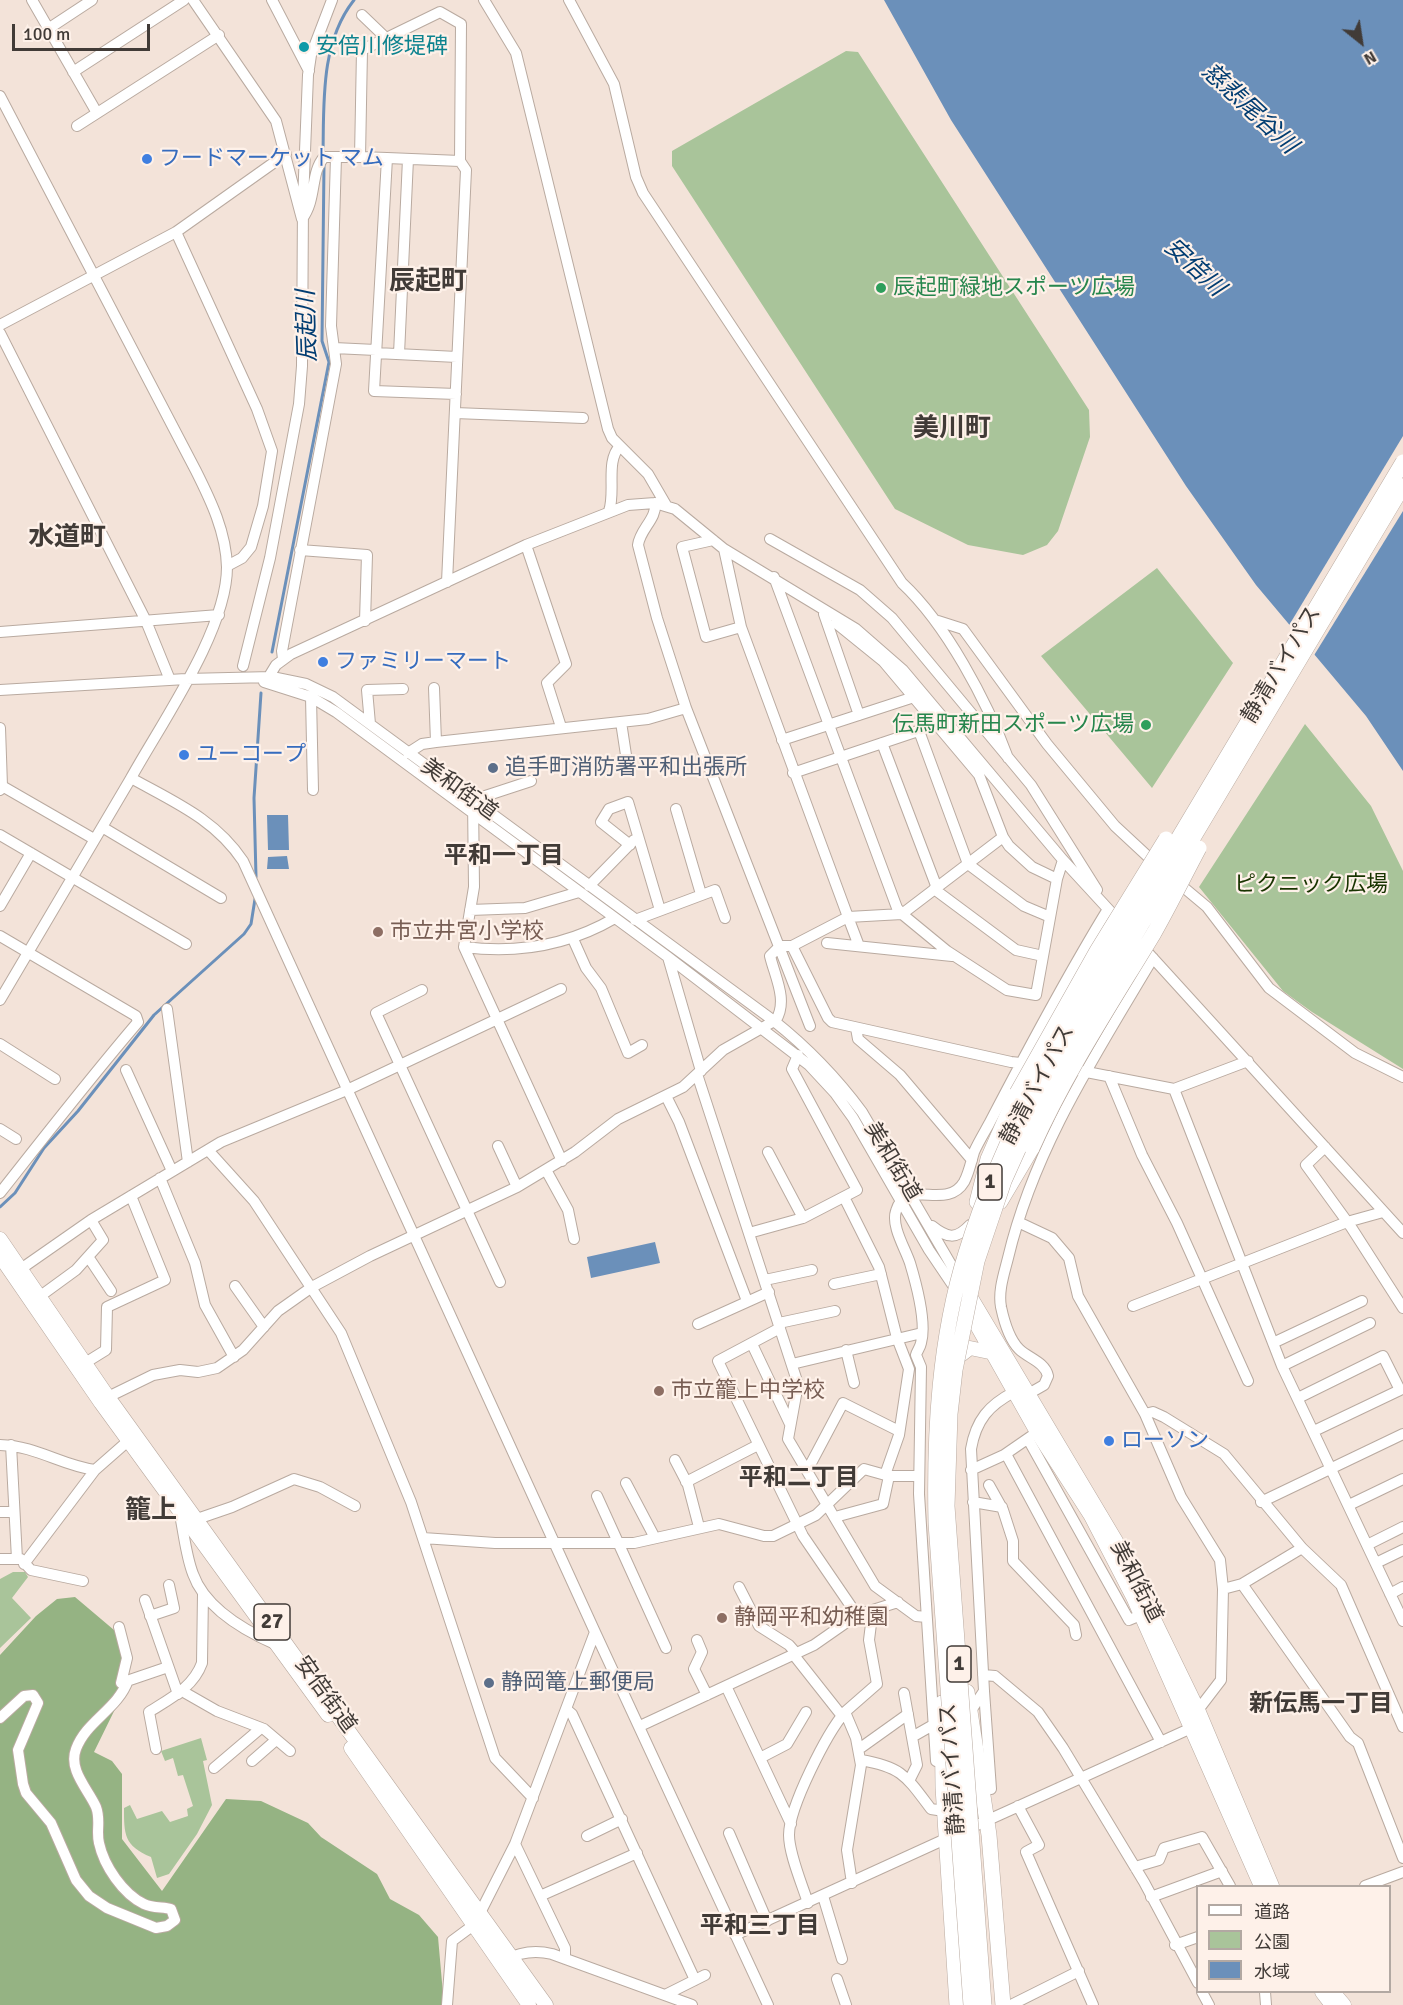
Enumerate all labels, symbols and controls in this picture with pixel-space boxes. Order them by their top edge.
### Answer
scale bar [15,12,153,50]
north arrow [1331,12,1391,72]
text: 100 m [23,23,70,45]
place label: 安倍川修堤碑 [316,34,448,60]
marker: 安倍川修堤碑 [297,40,311,54]
text: N [1360,46,1380,69]
water label: 慈悲尾谷川 [1195,58,1303,160]
place label: フードマーケット マム [159,146,384,172]
marker: フードマーケット マム [140,152,154,166]
water label: 安倍川 [1158,233,1230,303]
district label: 辰起町 [389,266,467,298]
place label: 辰起町緑地スポーツ広場 [893,275,1135,301]
marker: 辰起町緑地スポーツ広場 [874,281,888,295]
water label: 辰起川 [292,290,324,362]
district label: 美川町 [913,413,991,445]
district label: 水道町 [28,522,106,554]
street label: 静清バイパス [1237,602,1327,728]
place label: ファミリーマート [335,649,511,675]
marker: ファミリーマート [316,655,330,669]
place label: 伝馬町新田スポーツ広場 [892,712,1134,738]
marker: 伝馬町新田スポーツ広場 [1139,718,1153,732]
place label: ユーコープ [196,742,306,768]
marker: ユーコープ [177,748,191,762]
street label: 美和街道 [416,753,502,827]
place label: 追手町消防署平和出張所 [505,755,747,781]
marker: 追手町消防署平和出張所 [486,761,500,775]
district label: 平和一丁目 [444,843,564,871]
park label: ピクニック広場 [1234,872,1388,898]
place label: 市立井宮小学校 [390,919,544,945]
marker: 市立井宮小学校 [371,925,385,939]
street label: 静清バイパス [995,1021,1081,1149]
street label: 美和街道 [858,1117,926,1207]
road number: 1 [978,1164,1002,1200]
place label: 市立籠上中学校 [671,1378,825,1404]
marker: 市立籠上中学校 [652,1384,666,1398]
place label: ローソン [1121,1428,1209,1454]
marker: ローソン [1102,1434,1116,1448]
district label: 平和二丁目 [739,1465,859,1493]
district label: 籠上 [125,1495,177,1527]
street label: 美和街道 [1104,1537,1168,1627]
road number: 27 [254,1604,290,1640]
place label: 静岡平和幼稚園 [734,1605,888,1631]
marker: 静岡平和幼稚園 [715,1611,729,1625]
road number: 1 [947,1646,971,1682]
street label: 安倍街道 [288,1652,362,1738]
place label: 静岡篭上郵便局 [501,1670,655,1696]
marker: 静岡篭上郵便局 [482,1676,496,1690]
district label: 新伝馬一丁目 [1249,1691,1393,1719]
street label: 静清バイパス [935,1702,971,1836]
legend [1196,1885,1391,1993]
text: 道路 [1254,1901,1290,1923]
district label: 平和三丁目 [700,1913,820,1941]
text: 公園 [1254,1931,1290,1953]
text: 水域 [1254,1961,1290,1983]

